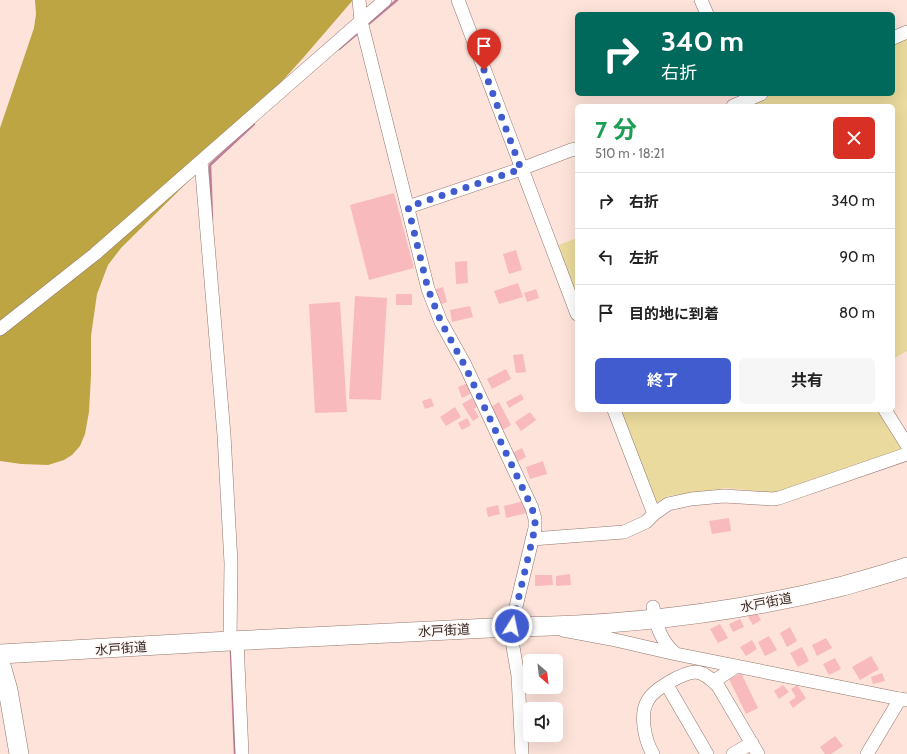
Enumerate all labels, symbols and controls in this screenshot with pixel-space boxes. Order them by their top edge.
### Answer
text: 340 m [661,24,744,58]
icon: right [595,28,647,80]
pin [467,29,501,70]
icon: arrive [473,35,495,57]
text: 右折 [661,62,697,84]
text: 7 分 [595,115,637,144]
button: close [833,117,875,159]
text: 510 m · 18:21 [595,145,665,161]
icon: right [595,190,617,212]
text: 340 m [831,192,875,210]
text: 右折 [629,193,659,211]
icon: left [595,246,617,268]
text: 90 m [839,248,875,266]
text: 左折 [629,249,659,267]
icon: arrive [595,302,617,324]
text: 80 m [839,304,875,322]
text: 目的地に到着 [629,305,719,323]
button: 終了 [595,358,731,404]
button: 共有 [739,358,875,404]
street label: 水戸街道 [739,589,793,615]
position arrow [491,605,533,647]
street label: 水戸街道 [418,621,470,639]
street label: 水戸街道 [94,638,148,658]
north arrow [523,654,563,694]
map controls [523,654,563,742]
button: sound [523,702,563,742]

